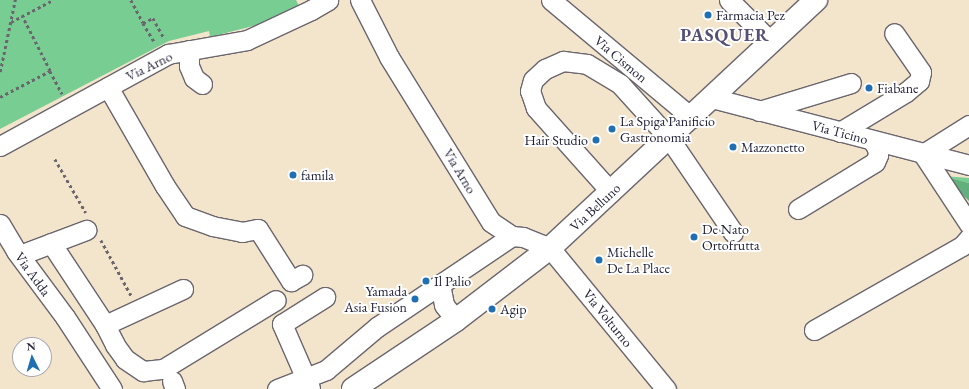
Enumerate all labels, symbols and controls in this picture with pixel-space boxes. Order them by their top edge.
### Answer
place label: Farmacia Pez [716,7,785,23]
marker: Farmacia Pez [703,10,713,20]
district label: PASQUER [680,24,770,46]
street label: Via Cismon [591,32,651,86]
street label: Via Arno [123,48,175,84]
place label: Fiabane [877,80,919,96]
marker: Fiabane [864,83,874,93]
place label: La Spiga Panificio Gastronomia [620,113,715,146]
street label: Via Ticino [810,116,870,148]
marker: La Spiga Panificio Gastronomia [607,124,617,134]
place label: Hair Studio [524,132,588,148]
marker: Hair Studio [591,135,601,145]
place label: Mazzonetto [741,139,805,155]
marker: Mazzonetto [728,142,738,152]
street label: Via Arno [440,145,480,197]
place label: famila [301,167,334,183]
marker: famila [288,170,298,180]
street label: Via Belluno [566,179,624,235]
place label: De Nato Ortofrutta [702,221,760,254]
marker: De Nato Ortofrutta [689,232,699,242]
place label: Michelle De La Place [607,244,670,276]
street label: Via Adda [11,249,55,299]
marker: Michelle De La Place [594,255,604,265]
place label: Il Palio [434,273,471,289]
marker: Il Palio [421,276,431,286]
place label: Yamada Asia Fusion [344,283,407,316]
street label: Via Volturno [580,286,636,350]
marker: Yamada Asia Fusion [410,294,420,304]
place label: Agip [500,301,526,317]
marker: Agip [487,304,497,314]
north arrow [12,337,52,377]
text: N [26,339,36,353]

